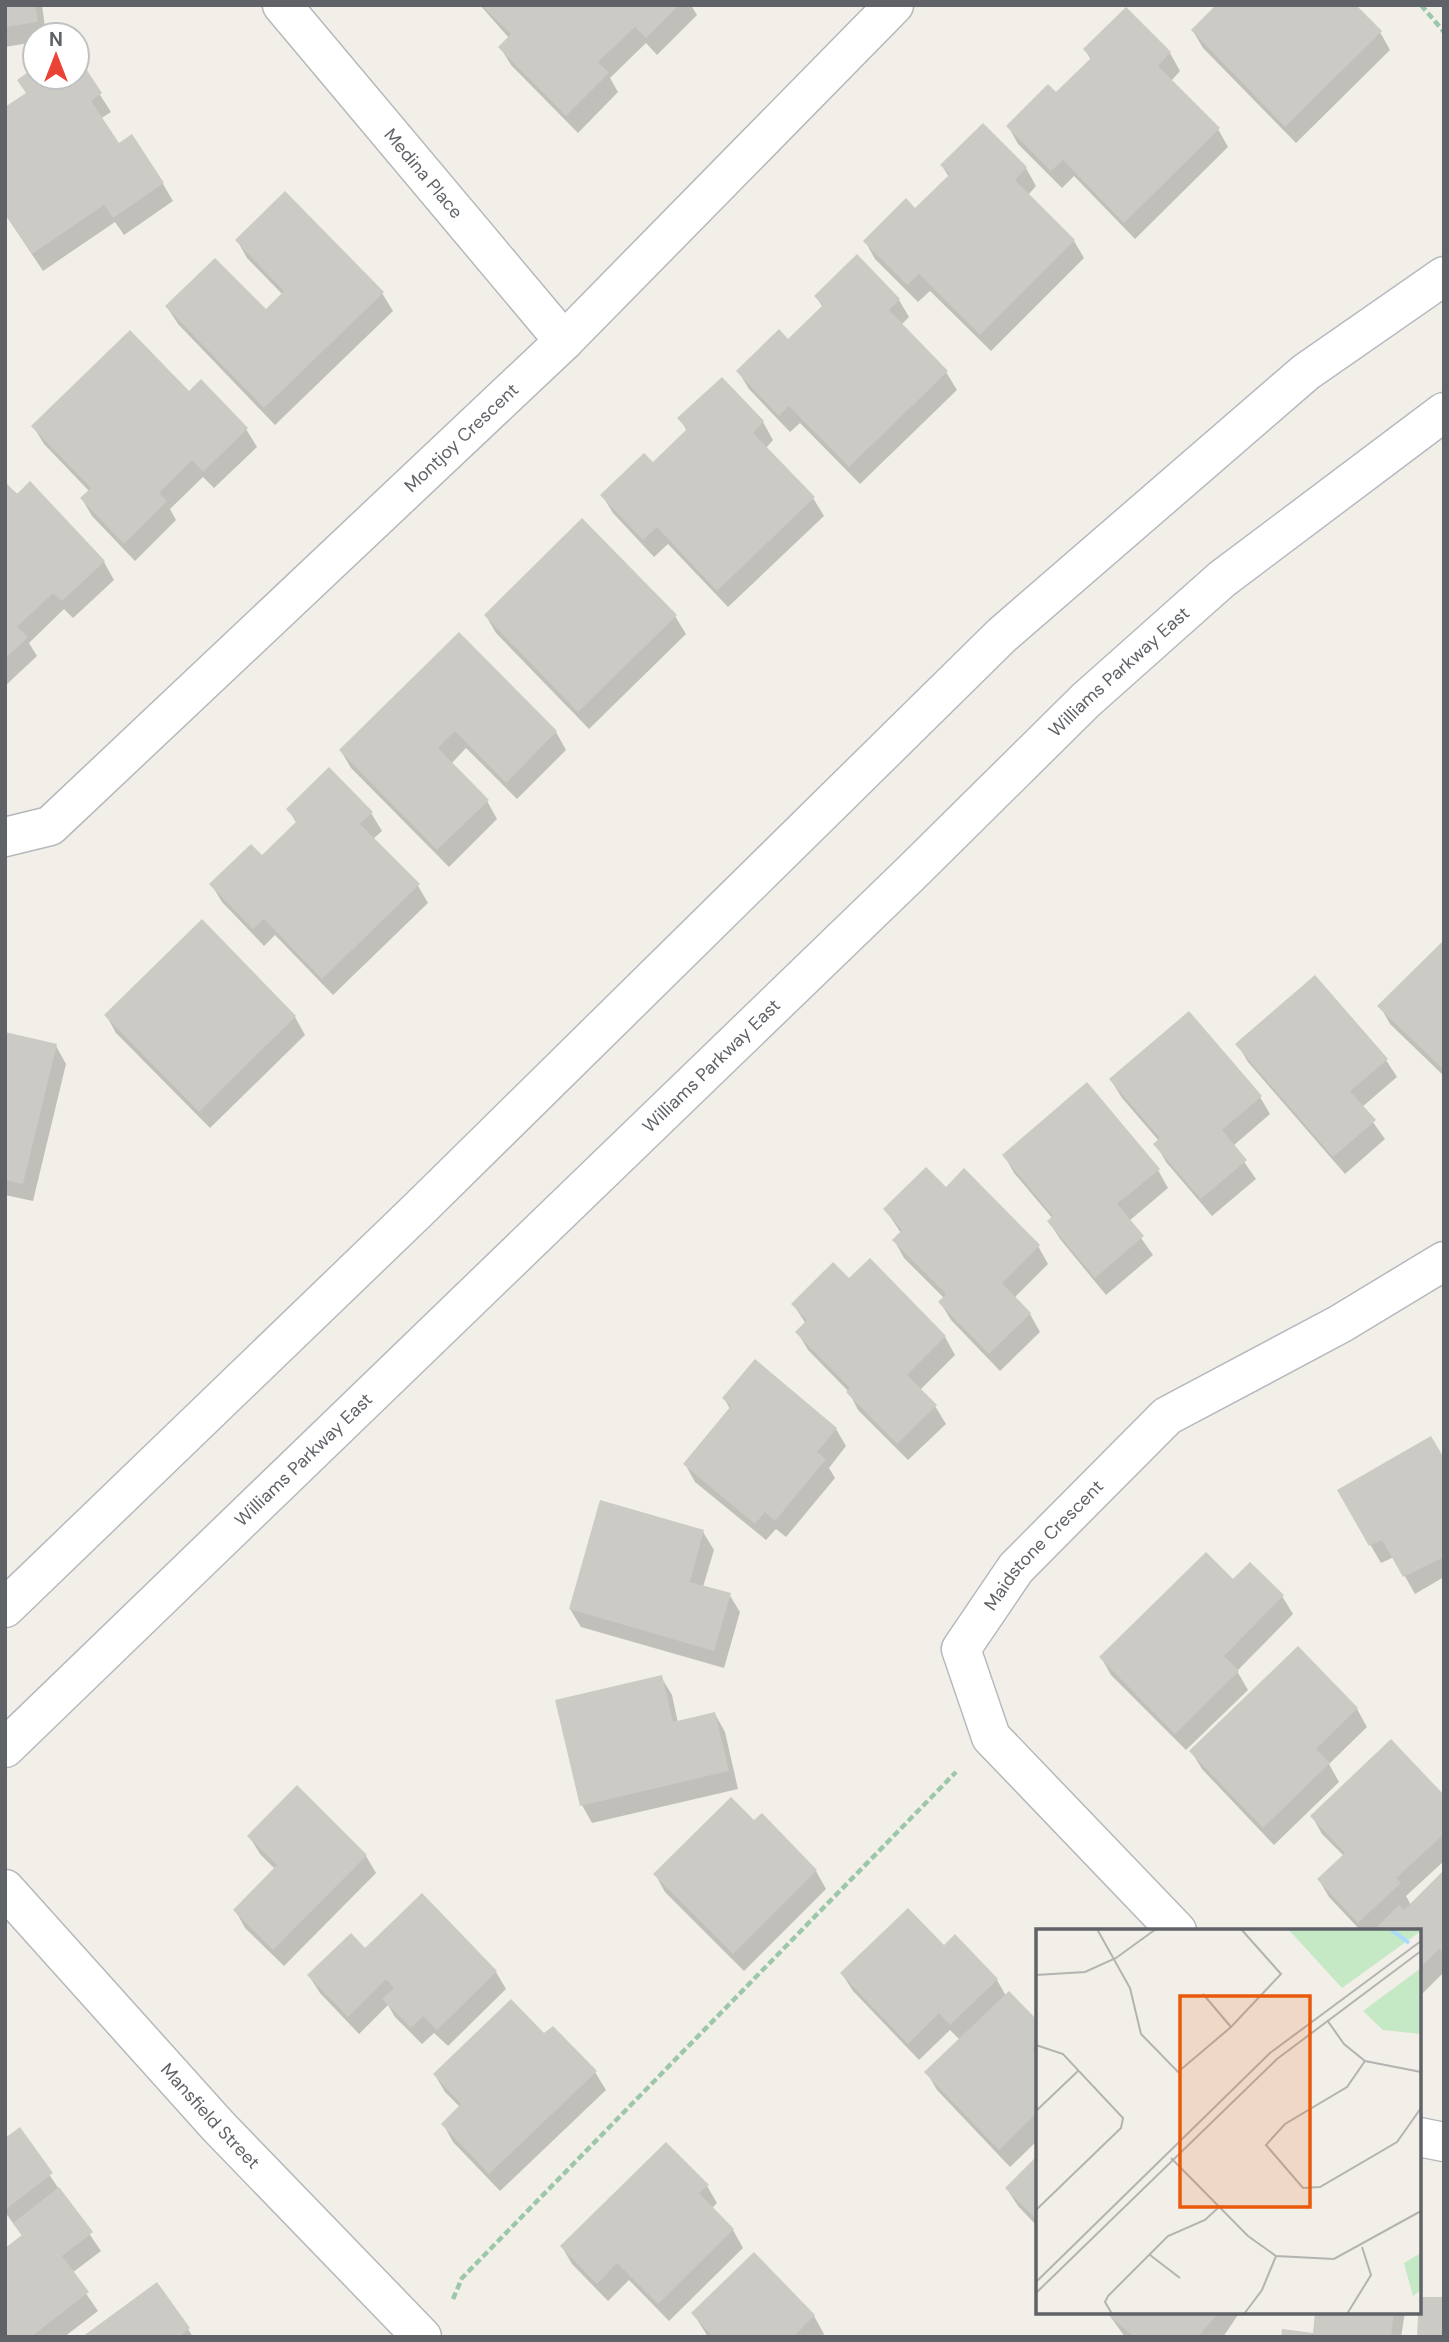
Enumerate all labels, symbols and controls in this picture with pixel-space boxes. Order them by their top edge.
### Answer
north arrow [21,21,91,91]
text: N [49,27,63,52]
street label: Medina Place [379,123,468,224]
street label: Montjoy Crescent [399,378,524,498]
street label: Williams Parkway East [1043,601,1195,742]
street label: Williams Parkway East [637,994,785,1138]
street label: Williams Parkway East [229,1388,378,1532]
street label: Maidstone Crescent [979,1475,1109,1615]
inset map [1036,1929,1421,2314]
street label: Mansfield Street [155,2058,265,2174]

